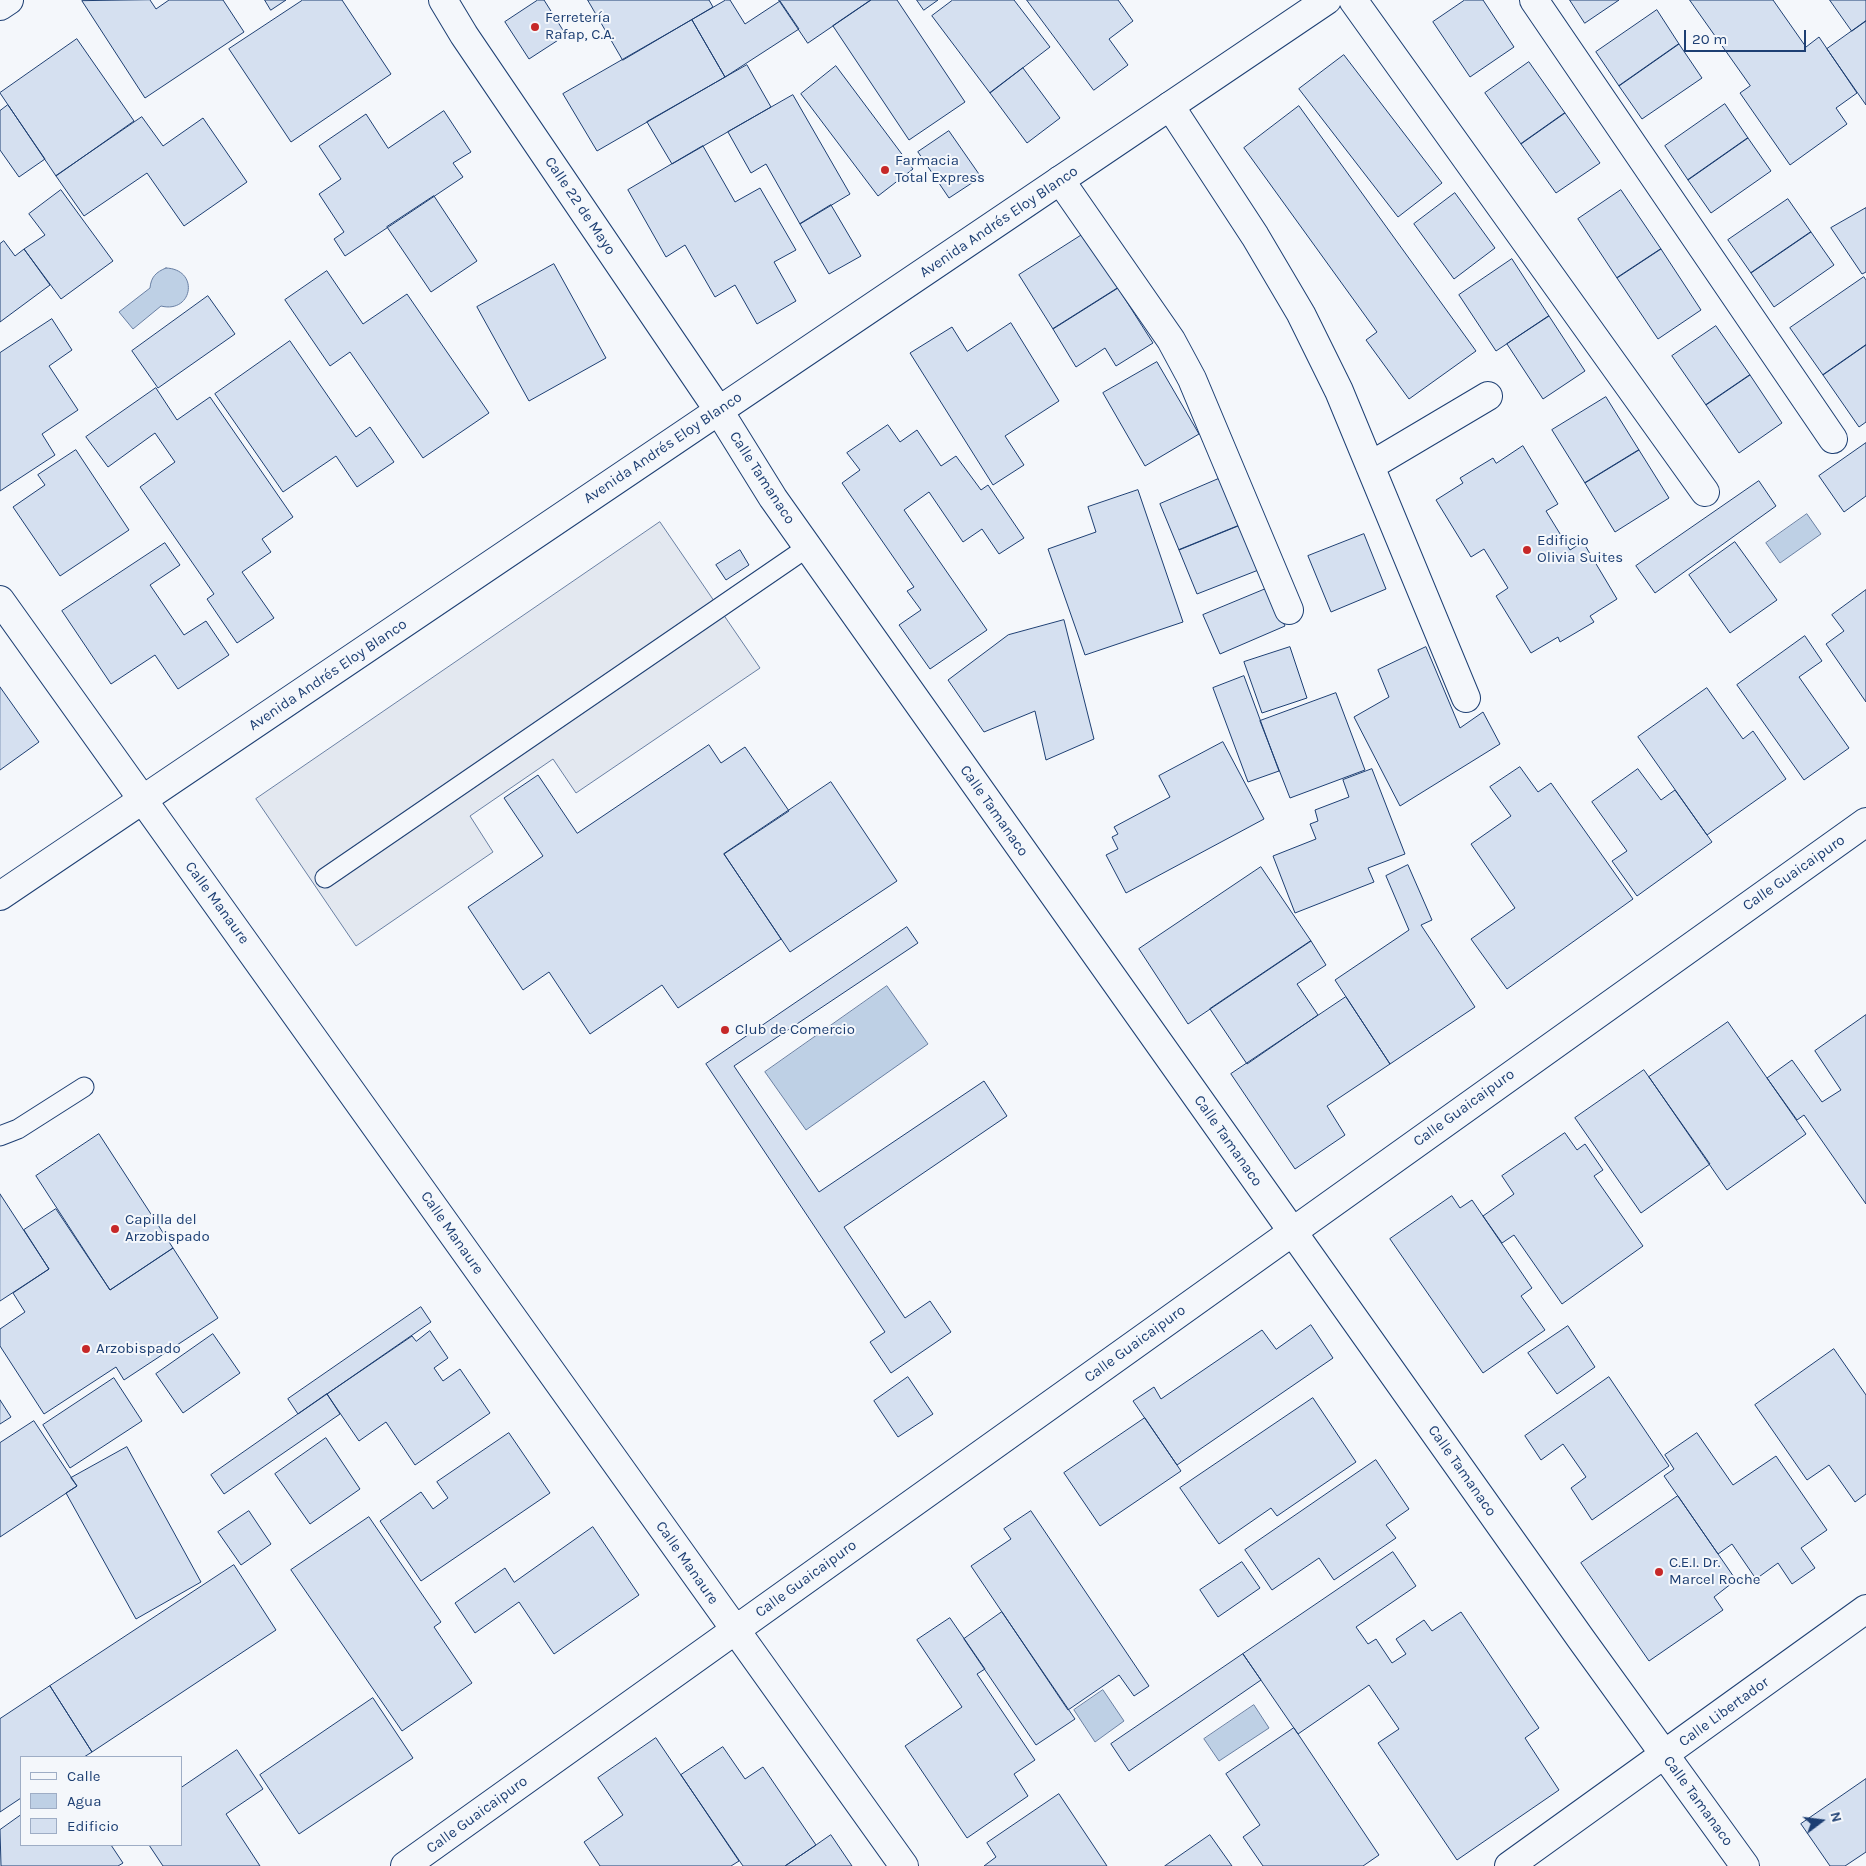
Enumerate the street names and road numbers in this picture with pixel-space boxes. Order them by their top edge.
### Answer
street label: Calle 22 de Mayo [541,154,619,258]
street label: Avenida Andrés Eloy Blanco [916,162,1082,282]
street label: Avenida Andrés Eloy Blanco [580,388,746,508]
street label: Calle Tamanaco [725,428,799,528]
street label: Avenida Andrés Eloy Blanco [245,615,411,735]
street label: Calle Tamanaco [956,762,1032,860]
street label: Calle Guaicaipuro [1739,831,1849,915]
street label: Calle Manaure [181,858,253,948]
street label: Calle Guaicaipuro [1410,1065,1518,1151]
street label: Calle Tamanaco [1190,1092,1266,1190]
street label: Calle Manaure [417,1188,487,1278]
street label: Calle Guaicaipuro [1081,1301,1189,1387]
street label: Calle Tamanaco [1424,1422,1500,1520]
street label: Calle Manaure [652,1518,722,1608]
street label: Calle Guaicaipuro [752,1536,860,1622]
street label: Calle Libertador [1675,1673,1773,1751]
street label: Calle Tamanaco [1659,1752,1737,1850]
street label: Calle Guaicaipuro [423,1772,531,1858]

